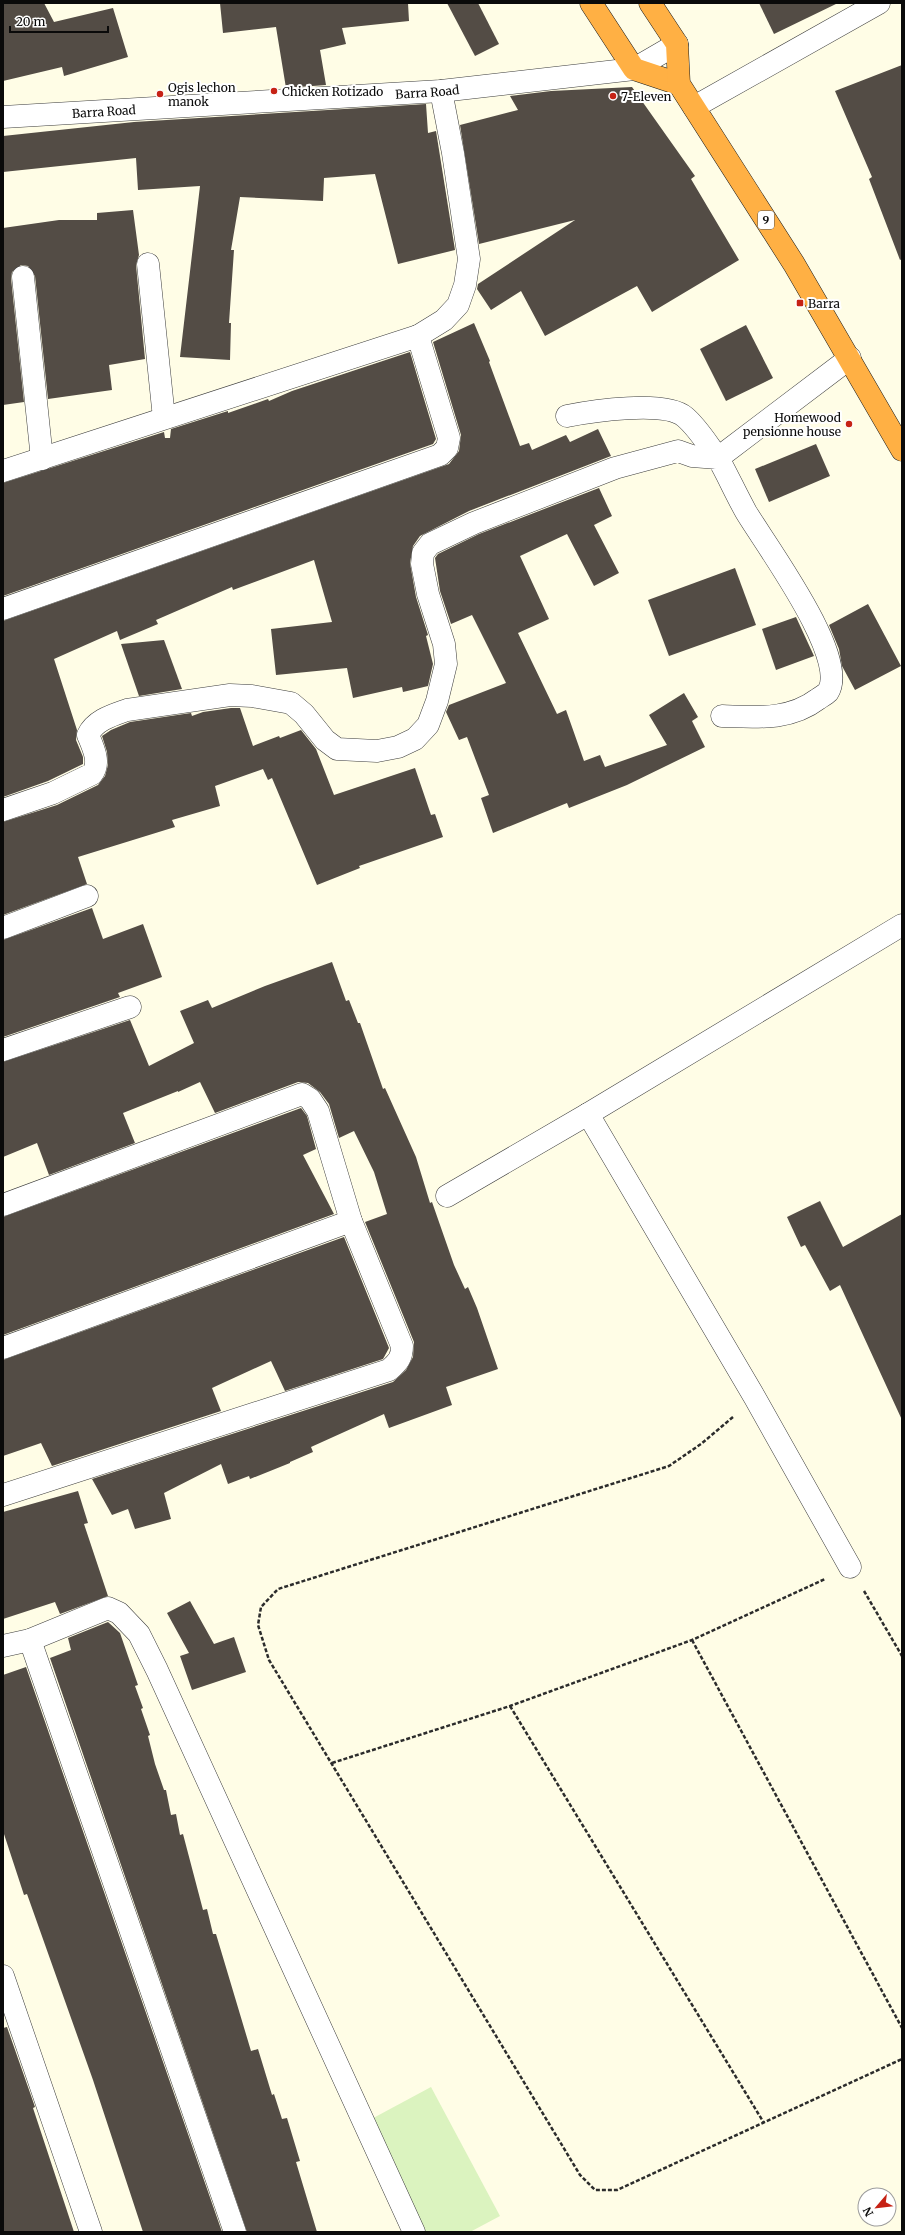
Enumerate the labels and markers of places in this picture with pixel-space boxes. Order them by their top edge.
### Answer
place label: Ogis lechon manok [168,80,236,109]
place label: Chicken Rotizado [282,84,383,99]
marker: Chicken Rotizado [269,86,279,96]
marker: Ogis lechon manok [155,89,165,99]
place label: 7-Eleven [621,89,671,104]
marker: 7-Eleven [608,91,618,101]
place label: Barra [808,296,841,311]
marker: Barra [795,298,805,308]
place label: Homewood pensionne house [743,410,841,439]
marker: Homewood pensionne house [844,419,854,429]

